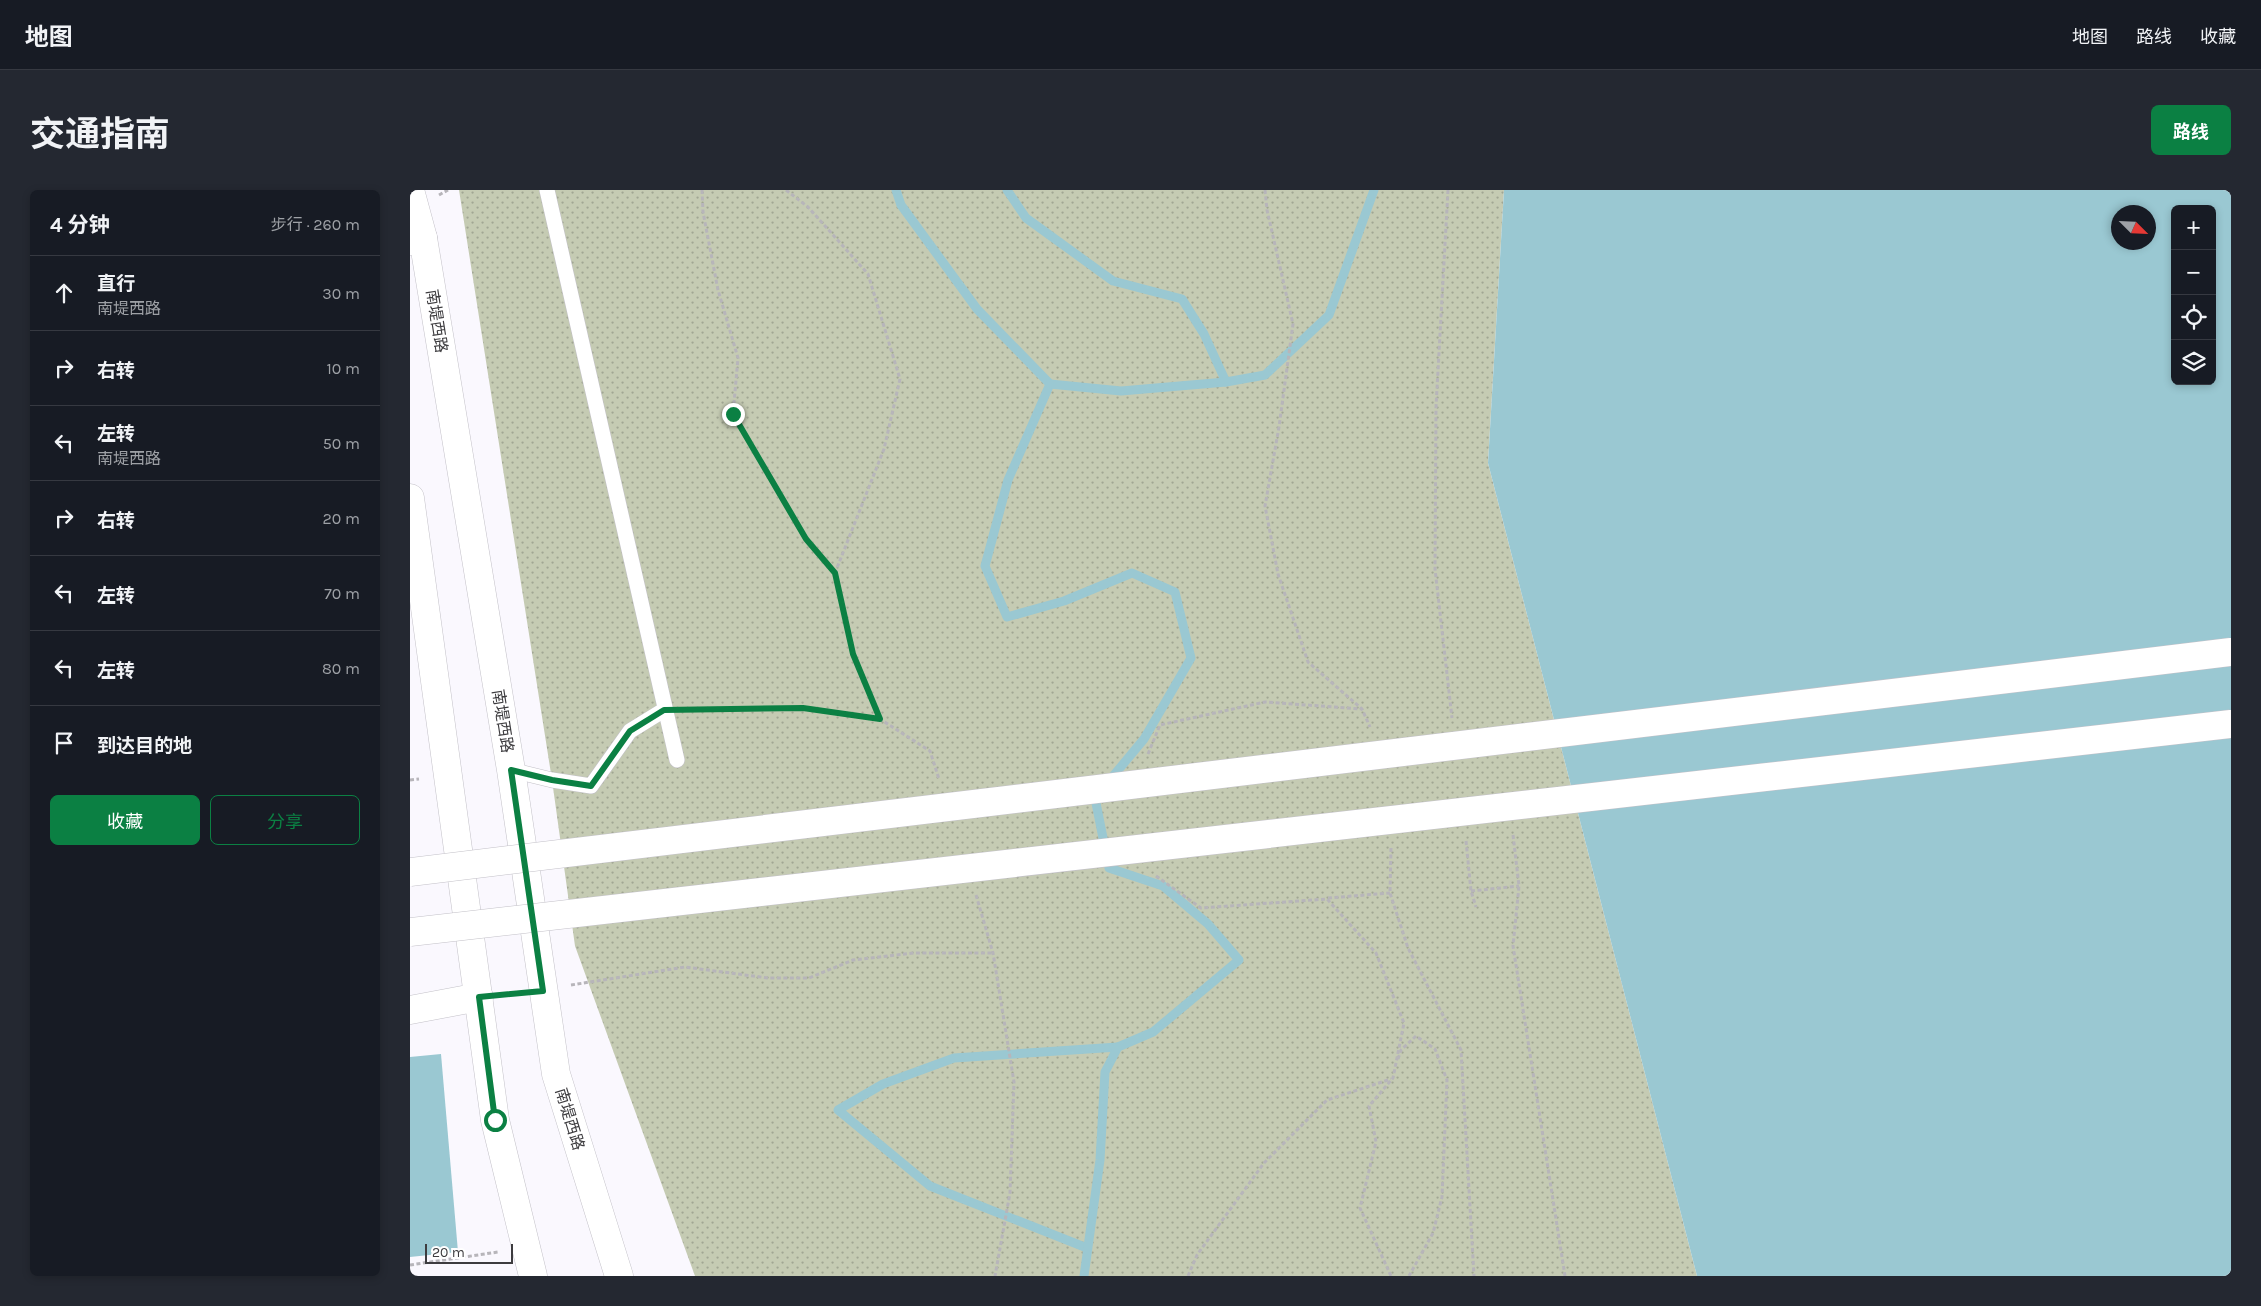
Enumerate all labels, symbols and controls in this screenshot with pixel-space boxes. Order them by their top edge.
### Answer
text: 地图 [25,23,73,51]
text: 地图 [2072,26,2108,48]
text: 路线 [2136,26,2172,48]
text: 收藏 [2200,26,2236,48]
button: 路线 [2151,105,2231,155]
text: 交通指南 [30,114,170,155]
north arrow [2111,205,2156,250]
map controls [2171,205,2216,385]
button: + [2171,205,2216,250]
text: 4 分钟 [50,213,110,237]
text: 步行 · 260 m [271,215,360,234]
button: − [2171,250,2216,295]
text: 直行 [97,273,135,295]
icon: ahead [50,279,78,307]
text: 30 m [322,284,360,303]
street label: 南堤西路 [423,288,451,354]
button: locate [2171,295,2216,340]
text: 南堤西路 [97,299,161,318]
button: layers [2171,340,2216,385]
icon: right [50,354,78,382]
text: 10 m [326,359,360,378]
text: 右转 [97,360,135,382]
route end [722,403,745,426]
text: 左转 [97,423,135,445]
icon: left [50,429,78,457]
text: 50 m [323,434,360,453]
text: 南堤西路 [97,449,161,468]
icon: right [50,504,78,532]
text: 20 m [322,509,360,528]
text: 右转 [97,510,135,532]
icon: left [50,579,78,607]
text: 70 m [324,584,360,603]
text: 左转 [97,585,135,607]
icon: left [50,654,78,682]
text: 80 m [322,659,360,678]
text: 左转 [97,660,135,682]
street label: 南堤西路 [489,688,517,754]
icon: arrive [50,729,78,757]
text: 到达目的地 [97,735,192,757]
button: 收藏 [50,795,200,845]
button: 分享 [210,795,360,845]
street label: 南堤西路 [552,1086,588,1152]
route start [484,1109,507,1132]
scale bar [425,1241,512,1264]
text: 20 m [432,1244,465,1261]

